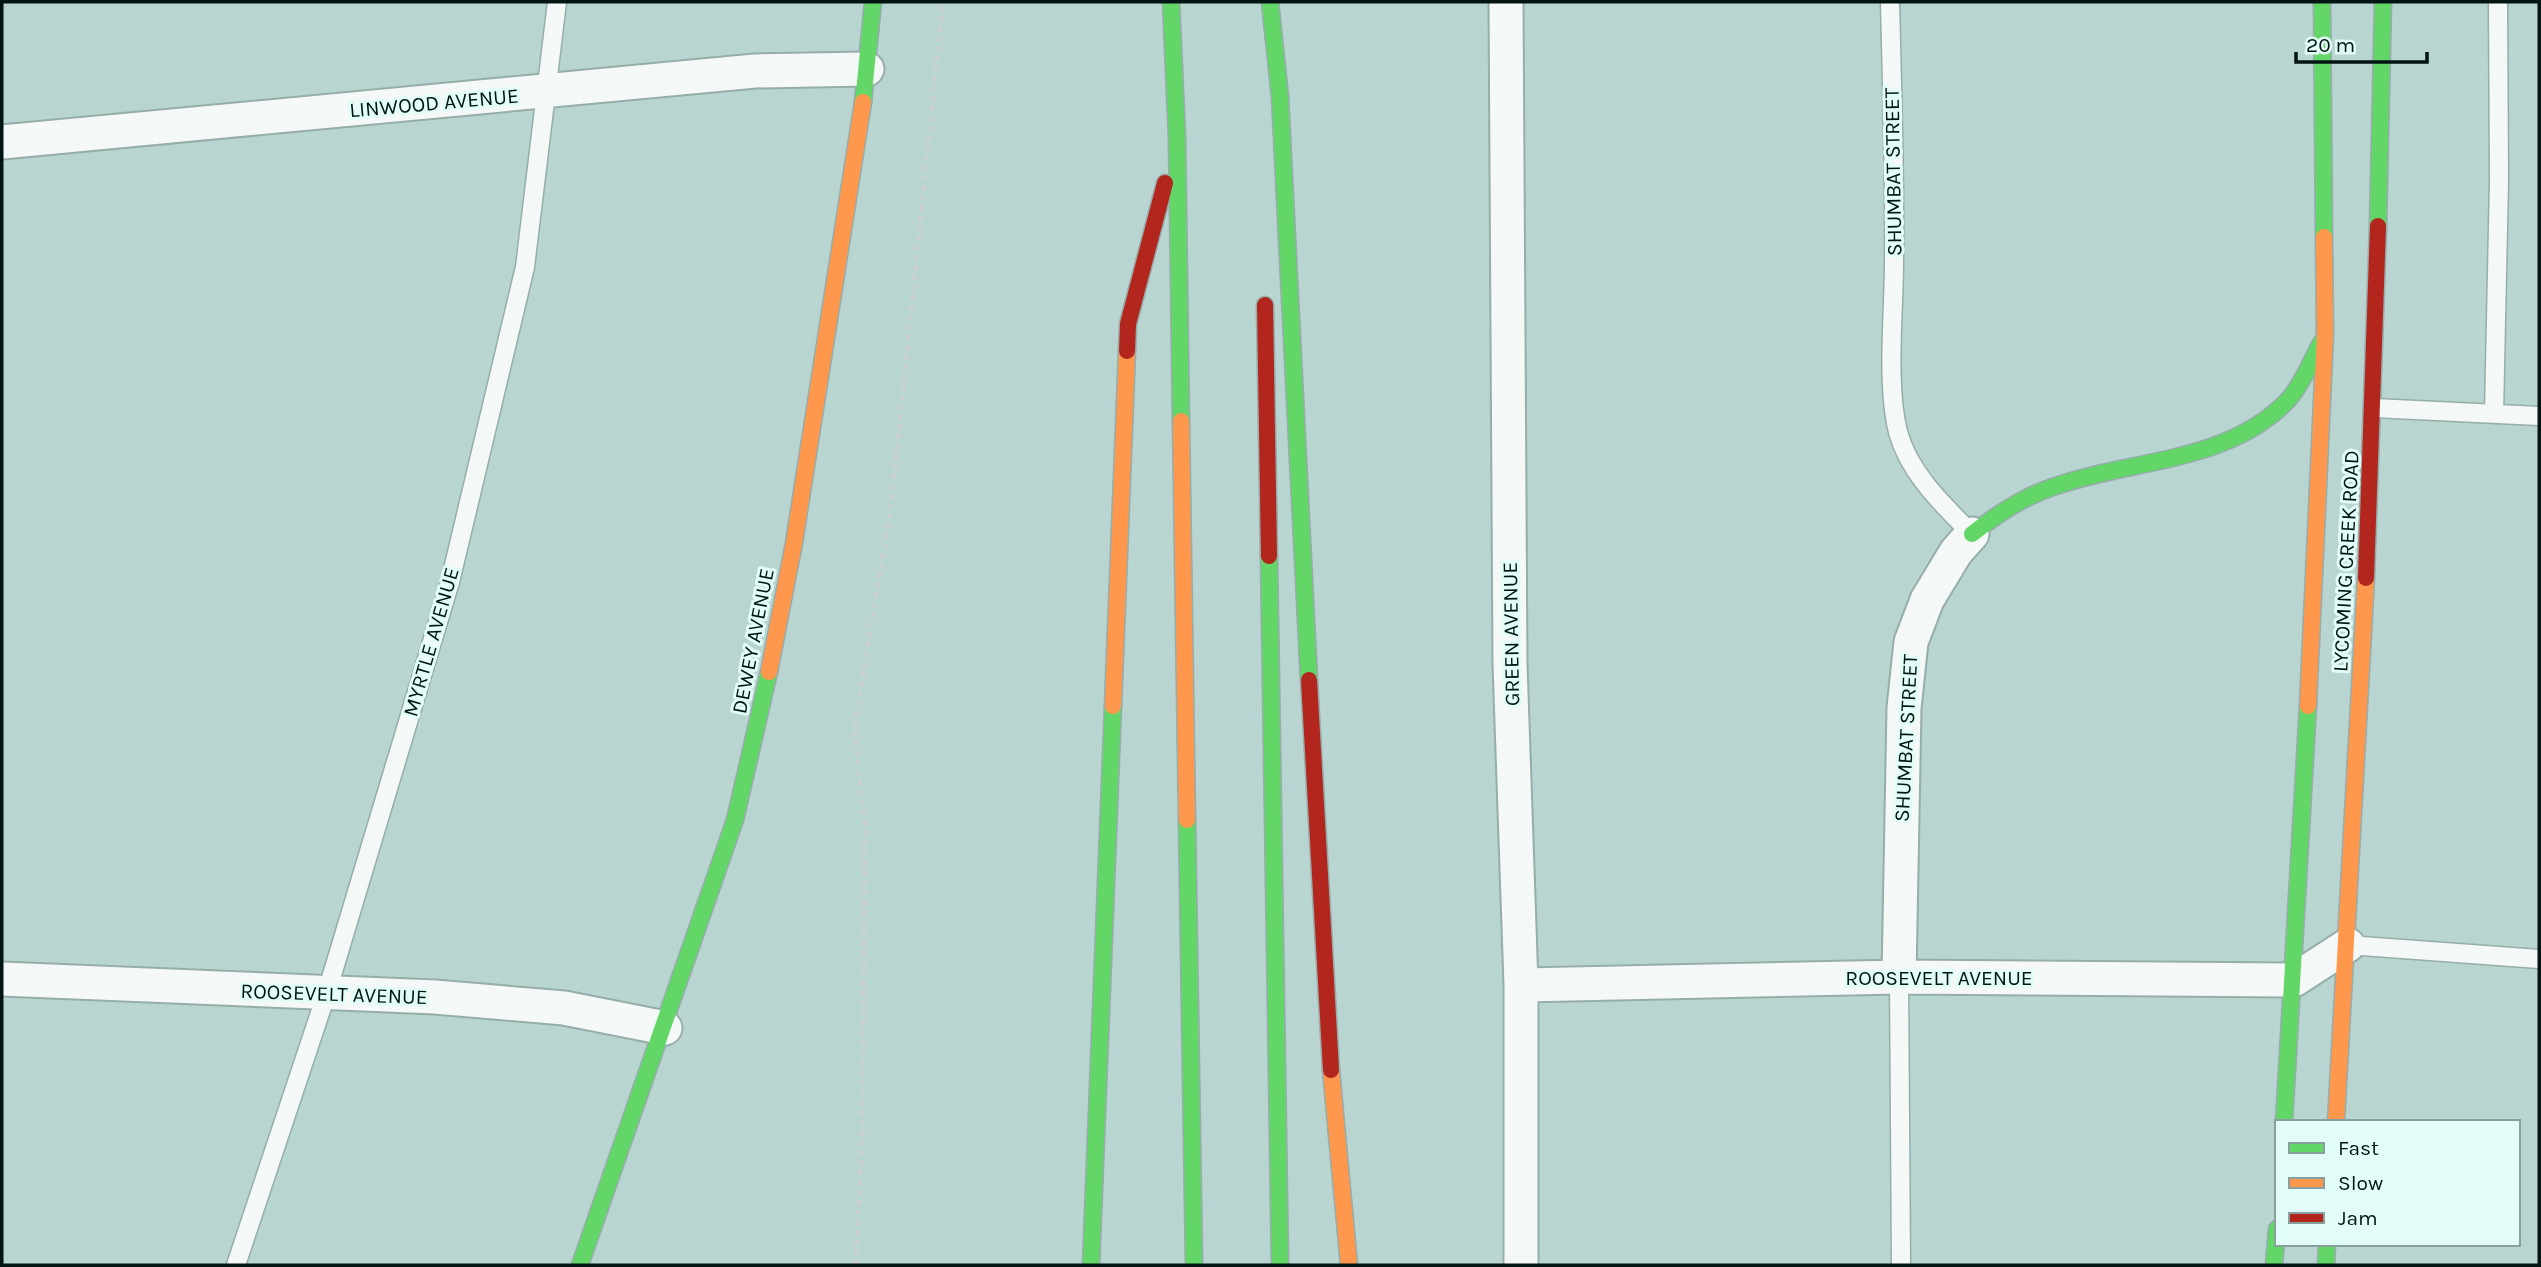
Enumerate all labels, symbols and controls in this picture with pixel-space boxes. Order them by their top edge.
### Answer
scale bar [2296,21,2427,65]
text: 20 m [2306,33,2355,57]
street label: LINWOOD AVENUE [348,84,520,122]
street label: SHUMBAT STREET [1880,87,1906,256]
street label: LYCOMING CREEK ROAD [2328,450,2364,672]
street label: GREEN AVENUE [1498,562,1524,706]
street label: MYRTLE AVENUE [398,565,464,719]
street label: DEWEY AVENUE [727,566,779,716]
street label: SHUMBAT STREET [1890,653,1922,823]
street label: ROOSEVELT AVENUE [1845,966,2033,990]
street label: ROOSEVELT AVENUE [240,979,428,1009]
legend [2275,1120,2520,1246]
text: Fast [2338,1136,2379,1160]
text: Slow [2338,1171,2383,1195]
text: Jam [2338,1206,2378,1230]

